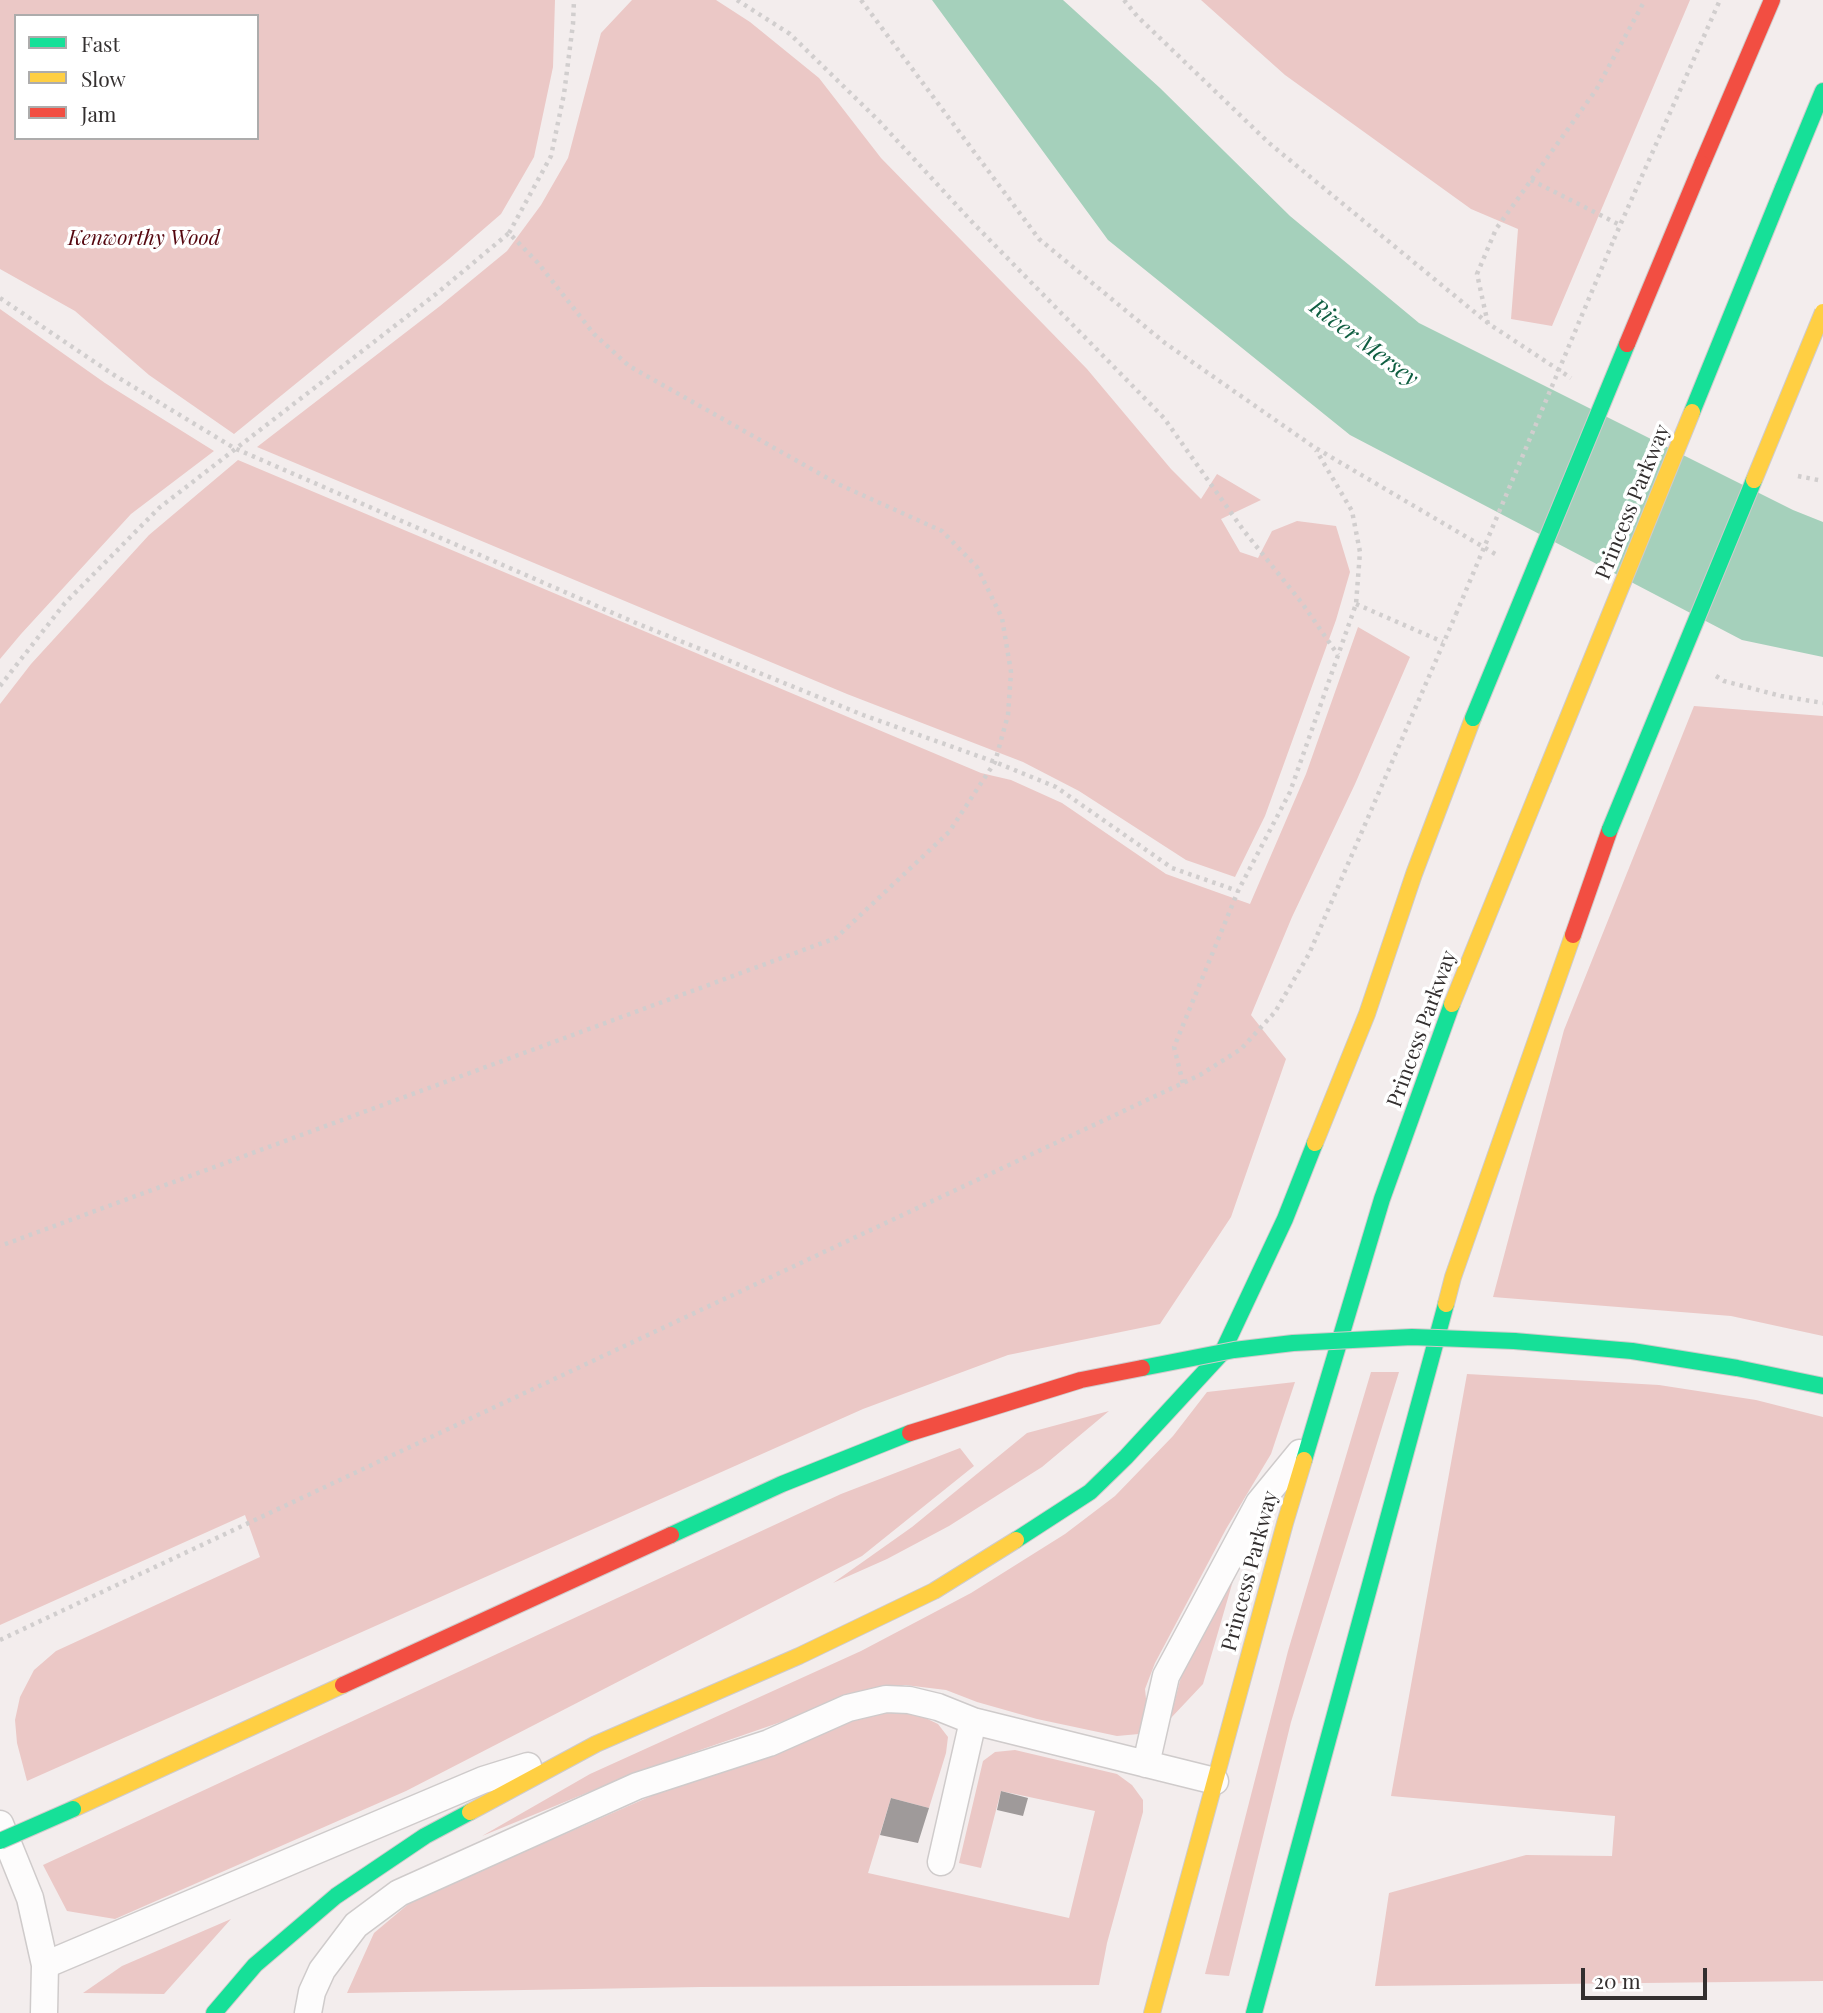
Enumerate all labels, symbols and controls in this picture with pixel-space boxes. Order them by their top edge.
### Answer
legend [14,14,259,140]
text: Fast [81,29,120,57]
text: Slow [81,64,126,92]
text: Jam [81,99,117,127]
park label: Kenworthy Wood [68,225,220,251]
water label: River Mersey [1304,293,1424,393]
street label: Princess Parkway [1590,421,1676,583]
street label: Princess Parkway [1382,947,1462,1111]
street label: Princess Parkway [1216,1488,1284,1654]
scale bar [1585,1954,1711,1998]
text: 20 m [1594,1966,1641,1994]

